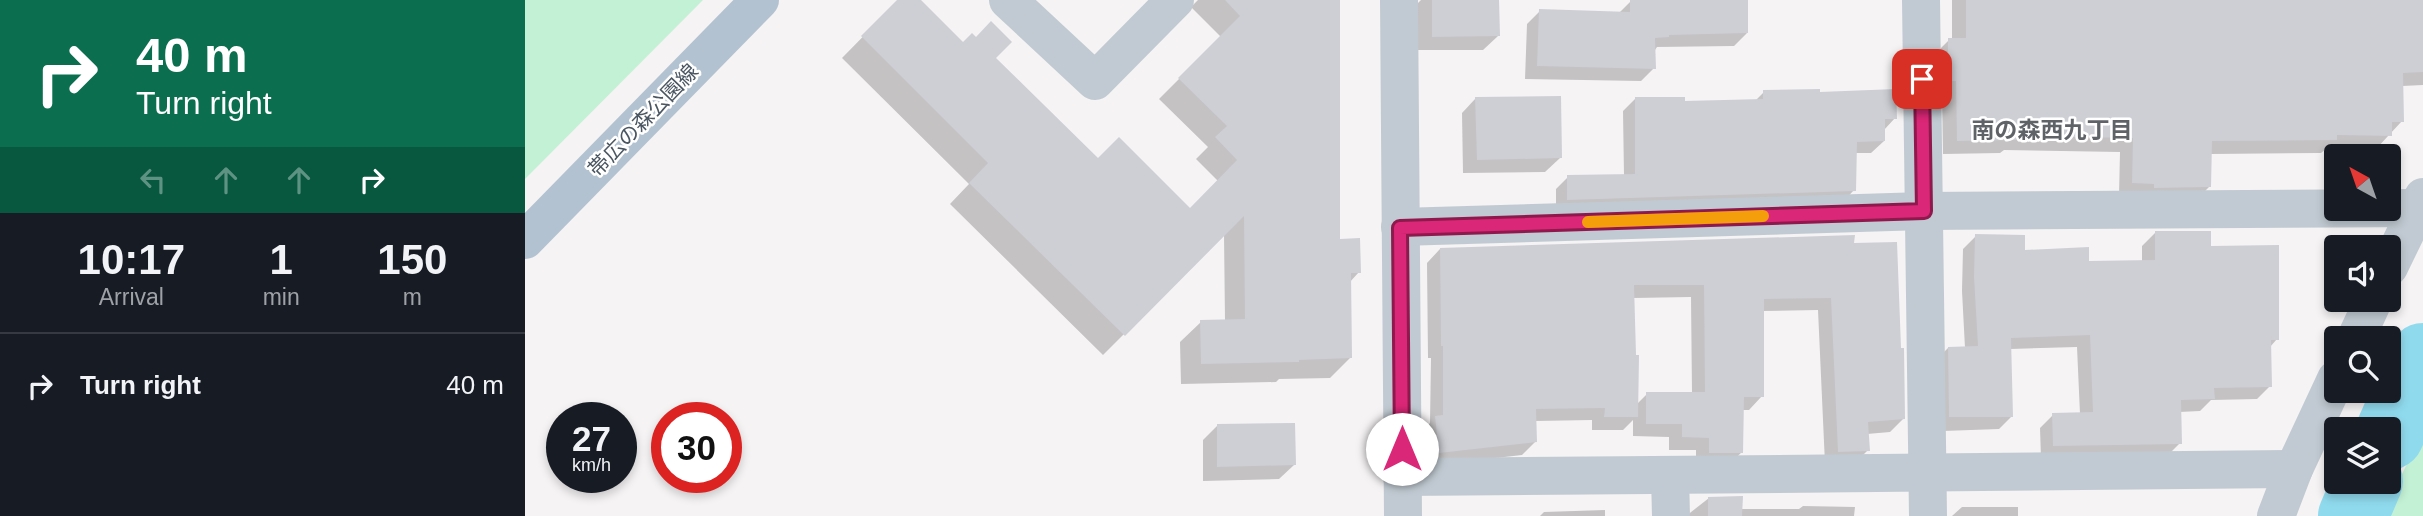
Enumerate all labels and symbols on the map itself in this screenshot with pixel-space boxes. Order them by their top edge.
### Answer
pin [1892,49,1952,109]
street label: 帯広の森公園線 [584,59,702,181]
district label: 南の森西九丁目 [1972,117,2133,143]
north arrow [2324,144,2401,220]
speed limit sign: 30 [651,402,742,493]
position arrow [1365,412,1439,486]

